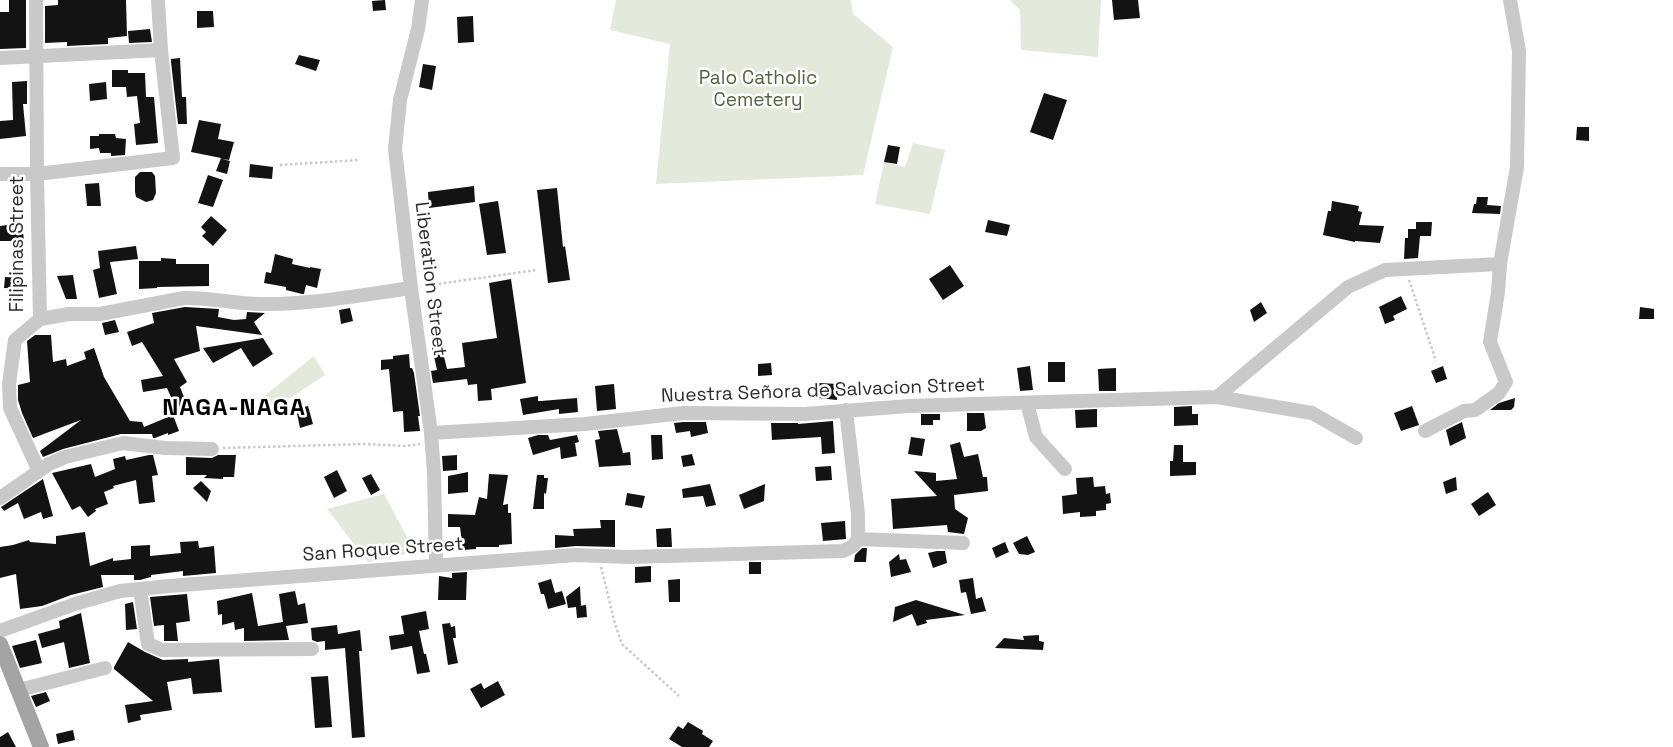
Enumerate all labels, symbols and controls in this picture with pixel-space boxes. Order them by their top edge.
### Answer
park label: Palo Catholic Cemetery [699,68,817,112]
street label: Filipinas Street [7,176,29,312]
street label: Liberation Street [409,200,451,358]
street label: Nuestra Señora de Salvacion Street [661,374,985,408]
district label: NAGA-NAGA [161,394,307,422]
street label: San Roque Street [302,533,464,567]

